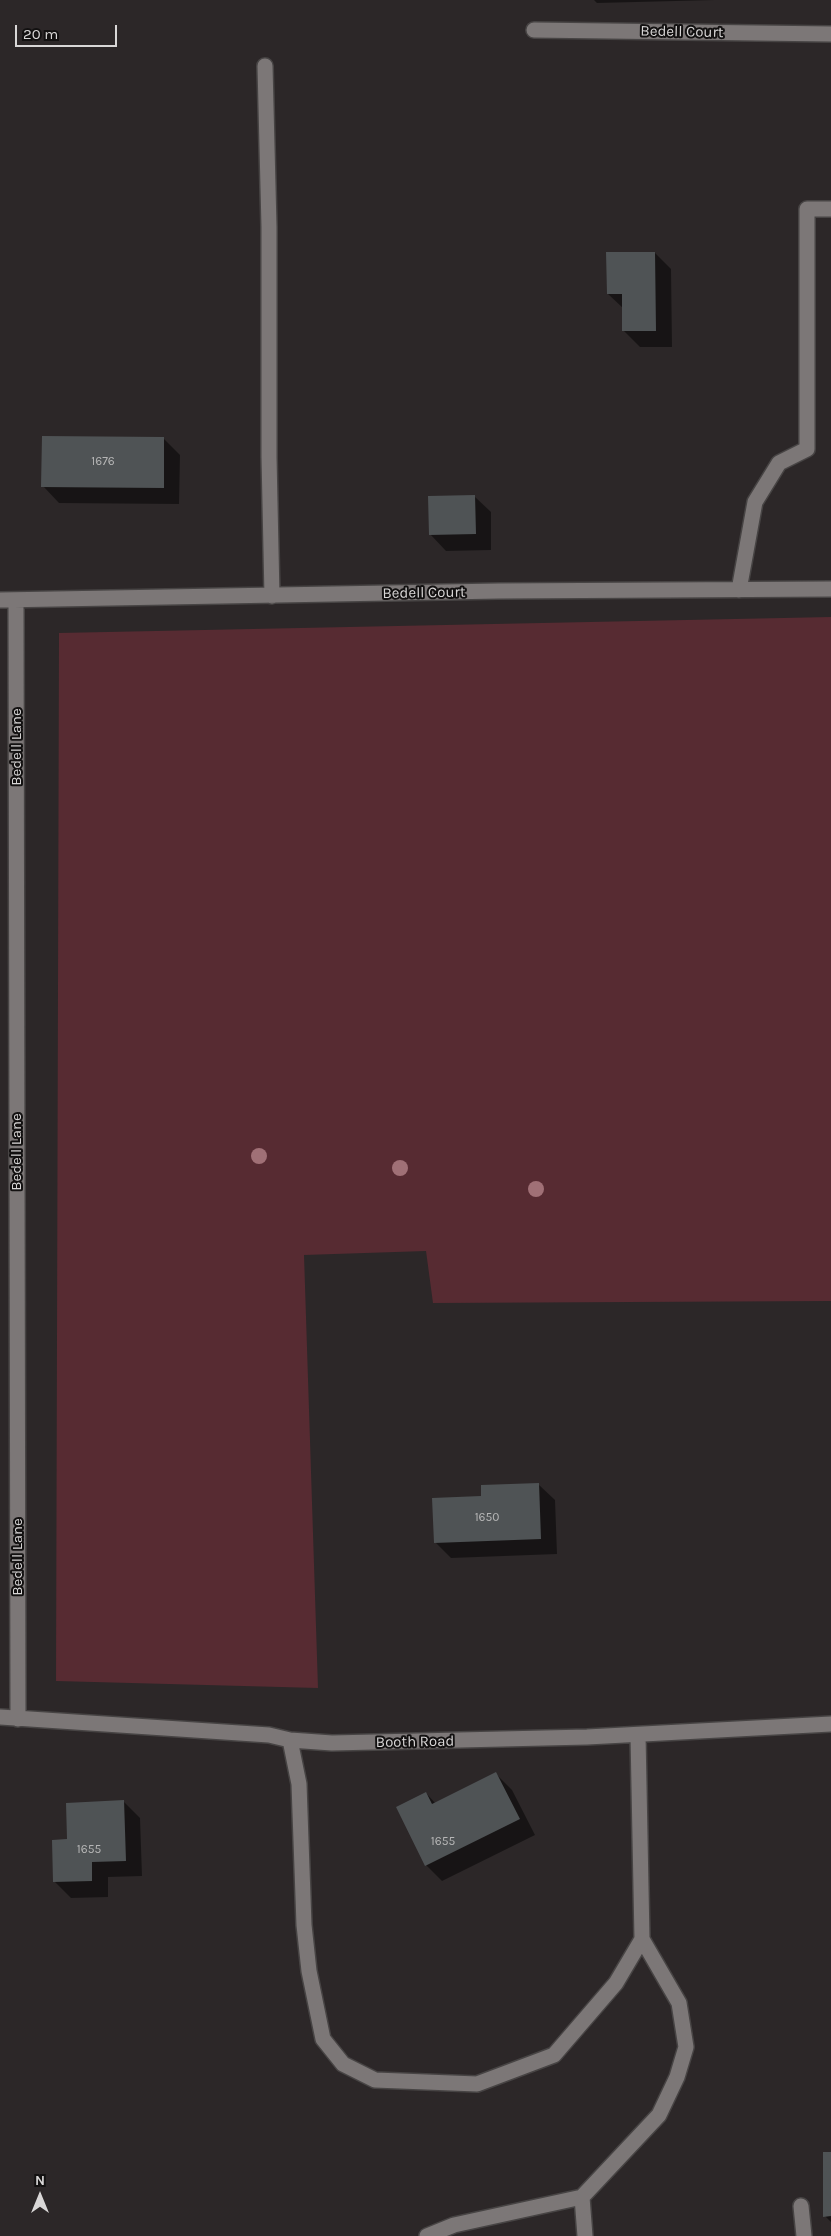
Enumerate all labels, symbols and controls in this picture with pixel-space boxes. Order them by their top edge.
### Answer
scale bar [18,15,120,47]
street label: Bedell Court [640,22,724,42]
text: 20 m [23,25,58,43]
house number: 1676 [91,455,115,469]
street label: Bedell Court [382,583,466,603]
street label: Bedell Lane [8,708,26,786]
street label: Bedell Lane [8,1113,26,1191]
house number: 1650 [475,1511,499,1525]
street label: Bedell Lane [9,1518,27,1596]
street label: Booth Road [376,1732,454,1752]
house number: 1655 [431,1835,455,1849]
house number: 1655 [77,1843,101,1857]
north arrow [15,2171,65,2221]
text: N [35,2172,45,2189]

